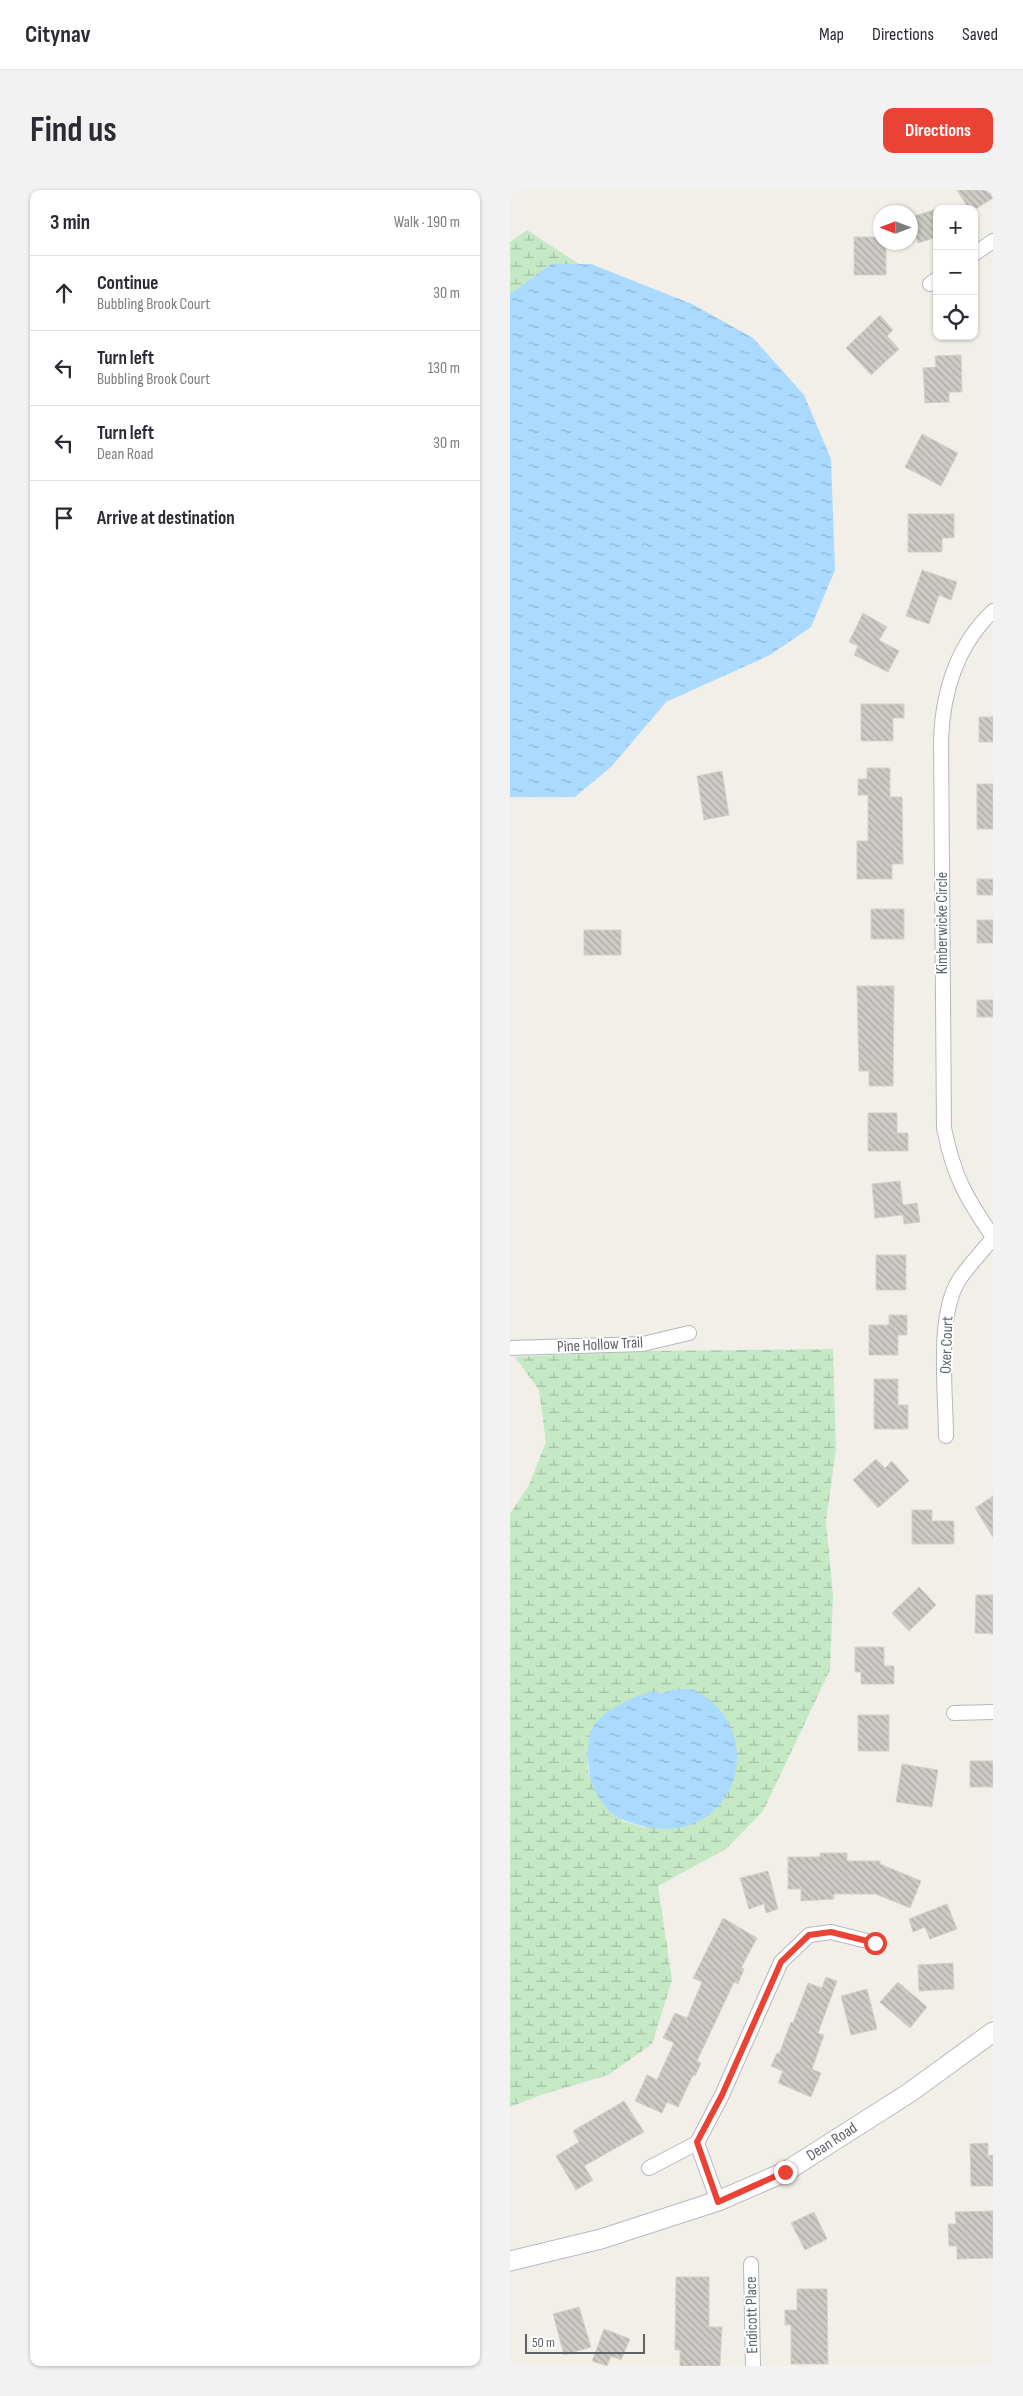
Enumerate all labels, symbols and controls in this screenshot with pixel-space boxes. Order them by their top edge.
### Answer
text: Citynav [25,20,91,49]
text: Map [819,24,844,45]
text: Directions [872,24,934,45]
text: Saved [962,24,998,45]
button: Directions [883,108,993,153]
text: Find us [30,109,117,152]
north arrow [873,205,918,250]
map controls [933,205,978,340]
button: + [933,205,978,250]
text: 3 min [50,210,90,235]
text: Walk · 190 m [394,213,460,232]
button: − [933,250,978,295]
text: Continue [97,272,158,295]
icon: ahead [50,279,78,307]
text: 30 m [433,284,460,303]
text: Bubbling Brook Court [97,295,210,314]
button: locate [933,295,978,340]
text: Turn left [97,347,154,370]
icon: left [50,354,78,382]
text: 130 m [428,359,460,378]
text: Bubbling Brook Court [97,370,210,389]
text: Turn left [97,422,154,445]
icon: left [50,429,78,457]
text: 30 m [433,434,460,453]
text: Dean Road [97,445,154,464]
icon: arrive [50,504,78,532]
text: Arrive at destination [97,507,235,530]
street label: Kimberwicke Circle [933,872,952,974]
street label: Oxer Court [936,1316,958,1374]
street label: Pine Hollow Trail [556,1333,644,1357]
route start [864,1932,887,1955]
street label: Dean Road [803,2119,861,2165]
route end [774,2161,797,2184]
street label: Endicott Place [742,2276,762,2354]
scale bar [525,2331,645,2354]
text: 50 m [532,2334,555,2351]

